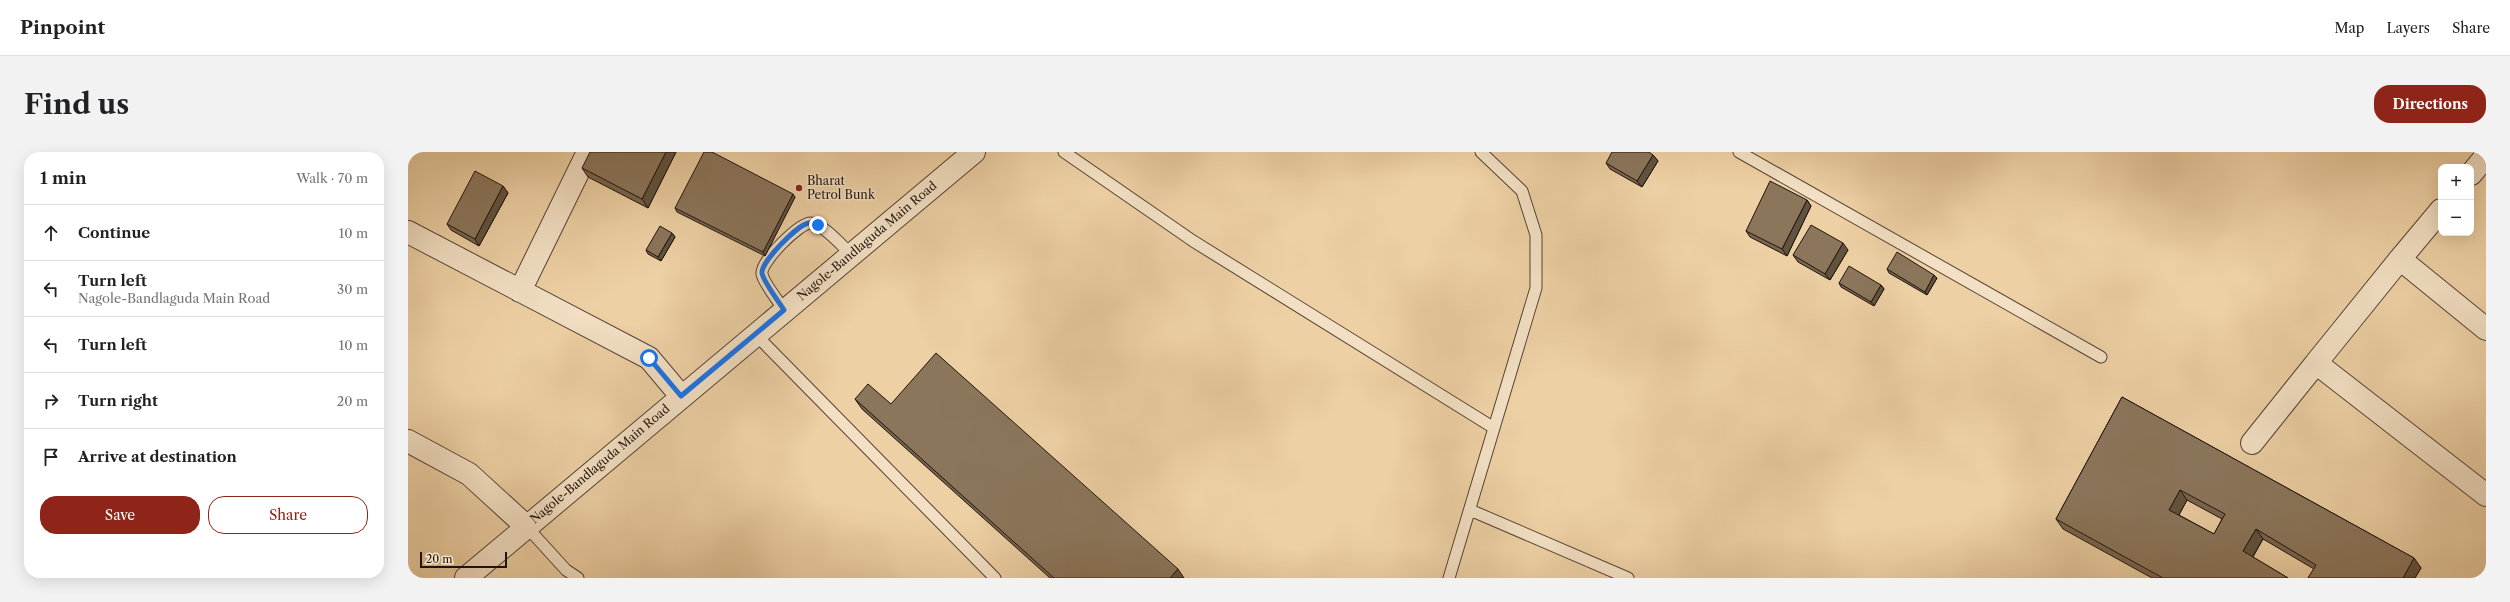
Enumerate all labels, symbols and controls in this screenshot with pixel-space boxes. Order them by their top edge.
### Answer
text: Pinpoint [20,16,105,39]
text: Map [2334,19,2364,37]
text: Layers [2386,19,2430,37]
text: Share [2452,19,2490,37]
button: Directions [2374,85,2486,123]
text: Find us [24,87,129,121]
map controls [2438,164,2474,236]
button: + [2438,164,2474,200]
text: 1 min [40,168,87,188]
text: Walk · 70 m [296,170,368,186]
place label: Bharat Petrol Bunk [807,173,876,202]
street label: Nagole-Bandlaguda Main Road [794,177,940,303]
marker: Bharat Petrol Bunk [794,183,804,193]
button: − [2438,200,2474,236]
route end [809,216,827,234]
icon: ahead [40,222,62,244]
text: Continue [78,223,150,242]
text: 10 m [339,225,368,241]
text: Turn left [78,271,147,290]
icon: left [40,278,62,300]
text: 30 m [337,281,368,297]
text: Nagole-Bandlaguda Main Road [78,290,270,306]
icon: left [40,334,62,356]
text: Turn left [78,335,147,354]
text: 10 m [339,337,368,353]
route start [640,349,658,367]
icon: right [40,390,62,412]
text: Turn right [78,391,158,410]
text: 20 m [337,393,368,409]
street label: Nagole-Bandlaguda Main Road [527,400,673,526]
icon: arrive [40,446,62,468]
text: Arrive at destination [78,447,237,466]
button: Save [40,496,200,534]
button: Share [208,496,368,534]
scale bar [420,550,507,569]
text: 20 m [426,552,452,566]

